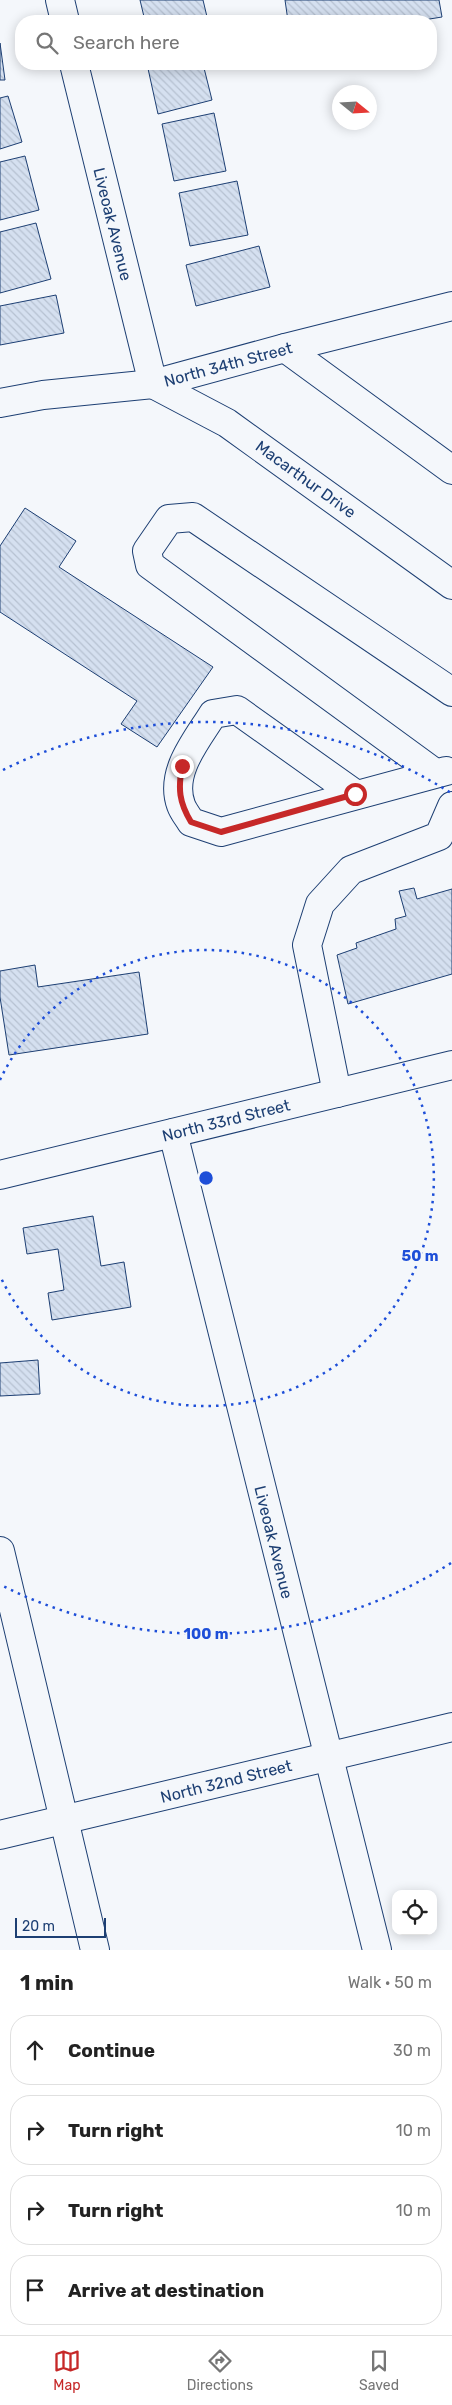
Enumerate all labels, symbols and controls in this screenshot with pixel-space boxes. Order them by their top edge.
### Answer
search box [15,15,437,70]
icon: search [33,29,61,57]
text: Search here [73,31,180,54]
north arrow [332,85,377,130]
street label: Liveoak Avenue [89,166,136,283]
street label: North 34th Street [162,338,294,391]
street label: Macarthur Drive [252,437,359,522]
route end [171,755,194,778]
route start [344,783,367,806]
street label: North 33rd Street [160,1095,292,1146]
centre of rings [197,1169,215,1187]
text: 50 m [402,1247,438,1265]
street label: Liveoak Avenue [250,1484,297,1601]
text: 100 m [184,1625,228,1643]
street label: North 32nd Street [158,1756,294,1807]
map controls [392,1890,437,1935]
button: locate [392,1890,437,1935]
scale bar [15,1915,106,1938]
text: 20 m [22,1918,55,1935]
text: 1 min [20,1970,74,1995]
text: Walk · 50 m [348,1973,432,1992]
icon: ahead [21,2036,49,2064]
text: Continue [68,2039,155,2062]
text: 30 m [393,2041,431,2060]
icon: right [21,2116,49,2144]
text: Turn right [68,2119,163,2142]
text: 10 m [396,2121,431,2140]
icon: right [21,2196,49,2224]
text: Turn right [68,2199,163,2222]
text: 10 m [396,2201,431,2220]
icon: arrive [21,2276,49,2304]
text: Arrive at destination [68,2279,264,2302]
tab: Map [53,2347,81,2394]
tab: Directions [187,2347,253,2394]
tab: Saved [359,2347,399,2394]

